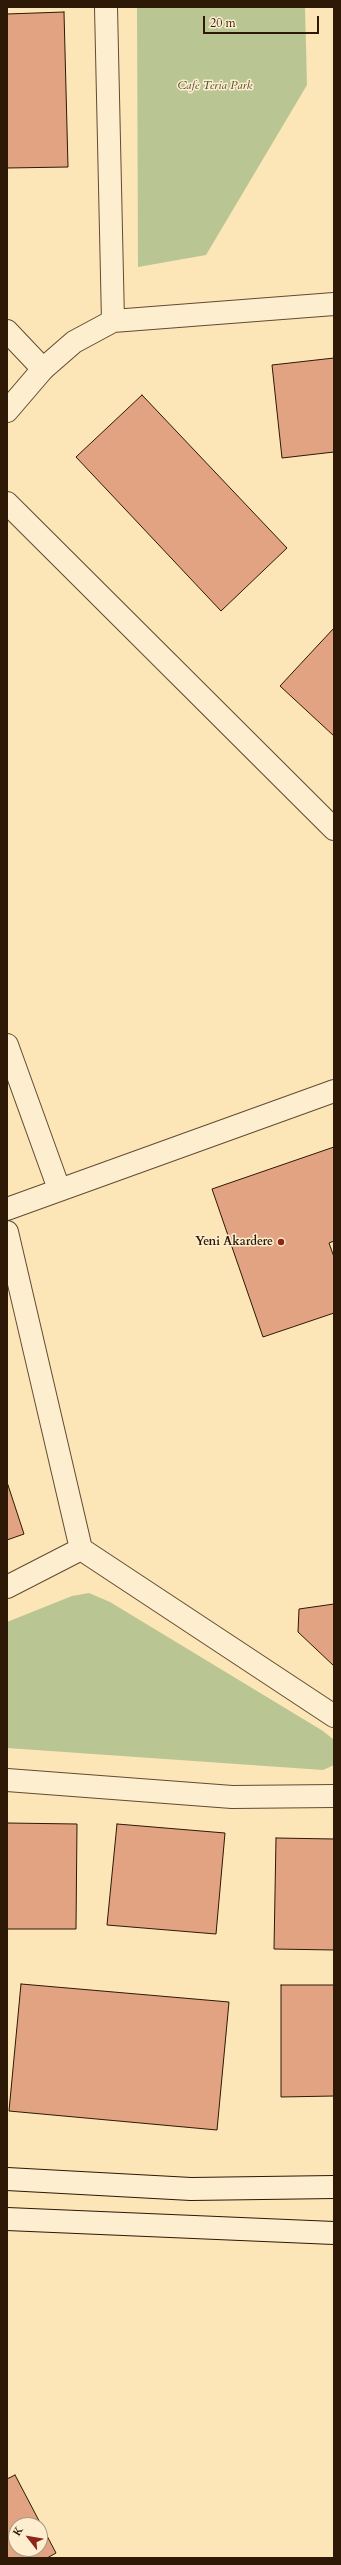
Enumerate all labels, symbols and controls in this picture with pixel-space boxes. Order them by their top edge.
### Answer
scale bar [205,8,321,34]
text: 20 m [210,15,236,31]
park label: Cafe Teria Park [177,79,253,93]
place label: Yeni Akardere [195,1235,273,1249]
marker: Yeni Akardere [276,1237,286,1247]
north arrow [8,2517,48,2557]
text: K [9,2523,27,2539]

